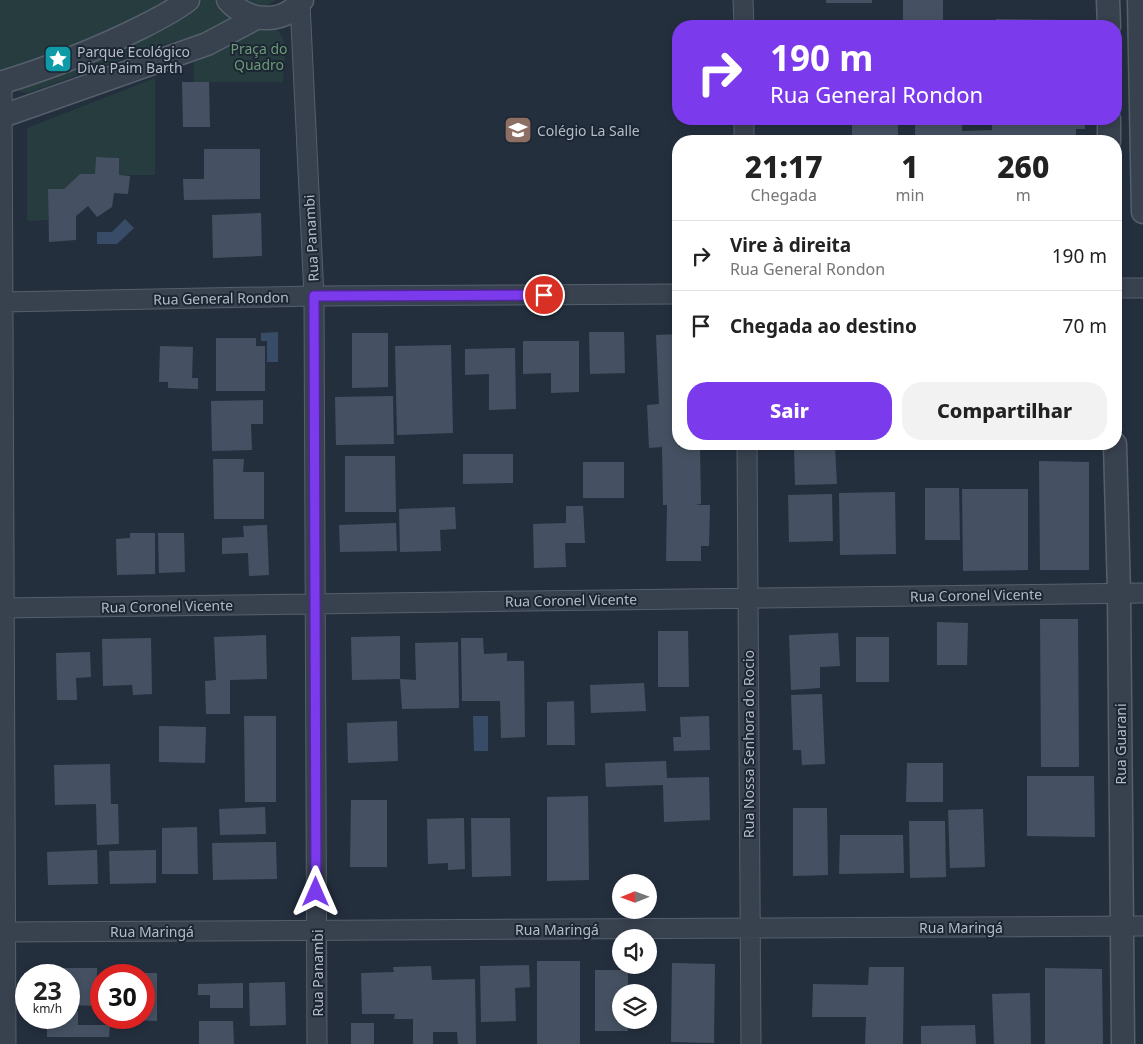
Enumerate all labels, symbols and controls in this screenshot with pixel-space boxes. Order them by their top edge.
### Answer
text: 190 m [770,34,873,81]
park label: Praça do Quadro [230,39,288,74]
icon: right [687,40,752,105]
place label: Parque Ecológico Diva Paim Barth [77,42,190,77]
place icon: Parque Ecológico Diva Paim Barth [43,44,73,74]
text: Rua General Rondon [770,79,983,109]
school or university icon: Colégio La Salle [503,115,533,145]
place label: Colégio La Salle [537,121,640,140]
text: 21:17 [745,146,823,187]
text: 1 [901,146,919,187]
text: 260 [997,146,1049,187]
text: Chegada [750,184,817,206]
text: min [895,184,924,206]
text: m [1016,184,1031,206]
street label: Rua Panambi [299,194,323,282]
text: Vire à direita [730,232,851,258]
icon: right [687,242,715,270]
text: 190 m [1052,243,1107,269]
text: Rua General Rondon [730,258,885,280]
pin [523,274,565,316]
icon: arrive [530,281,558,309]
street label: Rua General Rondon [153,287,289,309]
icon: arrive [687,312,715,340]
text: Chegada ao destino [730,313,917,339]
text: 70 m [1063,313,1107,339]
button: Sair [687,382,892,440]
button: Compartilhar [902,382,1107,440]
street label: Rua Coronel Vicente [910,584,1042,606]
street label: Rua Coronel Vicente [505,589,637,611]
street label: Rua Coronel Vicente [101,595,233,617]
street label: Rua Nossa Senhora do Rocio [739,650,758,838]
street label: Rua Guarani [1111,703,1130,785]
position arrow [289,865,341,917]
north arrow [612,874,658,919]
map controls [612,874,657,1029]
street label: Rua Maringá [919,918,1003,937]
street label: Rua Maringá [515,920,599,939]
street label: Rua Maringá [110,922,194,941]
button: sound [612,929,657,974]
street label: Rua Panambi [308,930,327,1017]
speed limit sign: 30 [90,964,155,1029]
text: 23 [33,973,62,1007]
button: layers [612,984,657,1029]
text: km/h [33,1000,62,1017]

